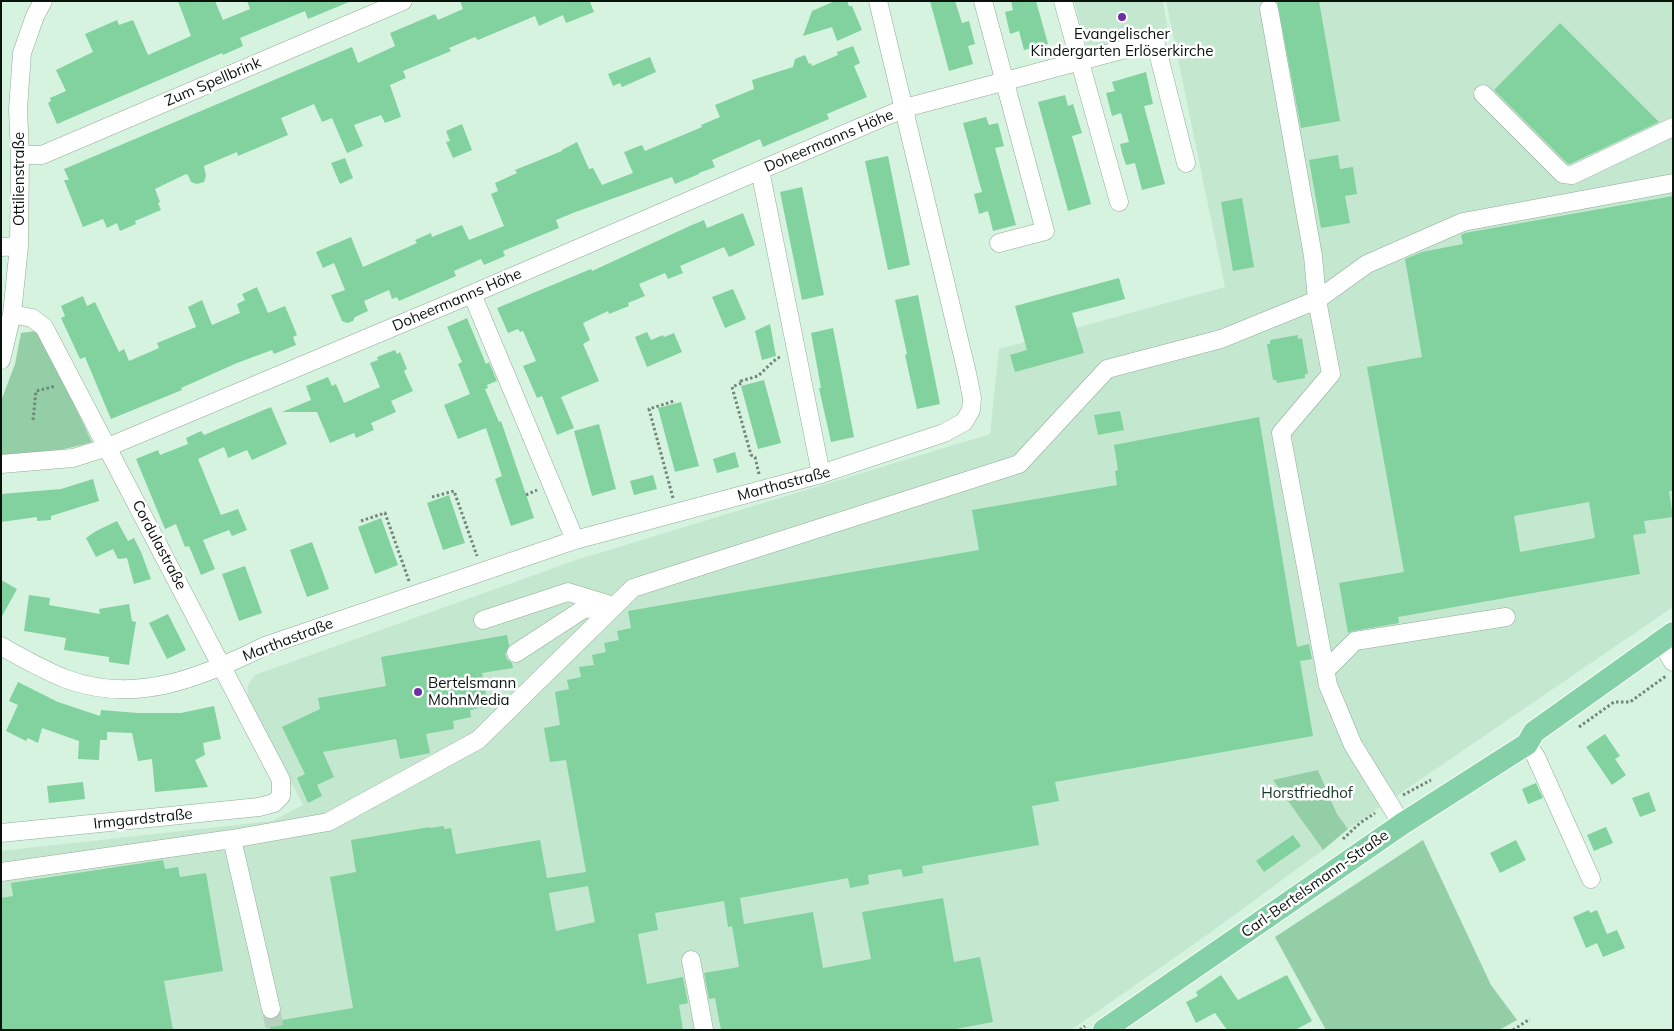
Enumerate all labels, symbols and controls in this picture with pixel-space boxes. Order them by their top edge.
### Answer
marker: Evangelischer Kindergarten Erlöserkirche [1116,11,1128,23]
place label: Evangelischer Kindergarten Erlöserkirche [1031,25,1213,60]
street label: Zum Spellbrink [162,54,264,110]
street label: Doheermanns Höhe [762,106,896,176]
street label: Ottilienstraße [10,132,28,226]
street label: Doheermanns Höhe [390,265,524,335]
street label: Marthastraße [736,463,832,505]
street label: Cordulastraße [128,497,190,593]
street label: Marthastraße [240,615,336,665]
place label: Bertelsmann MohnMedia [428,674,516,709]
marker: Bertelsmann MohnMedia [412,686,424,698]
park label: Horstfriedhof [1261,784,1353,802]
street label: Irmgardstraße [93,805,193,833]
street label: Carl-Bertelsmann-Straße [1238,826,1392,942]

